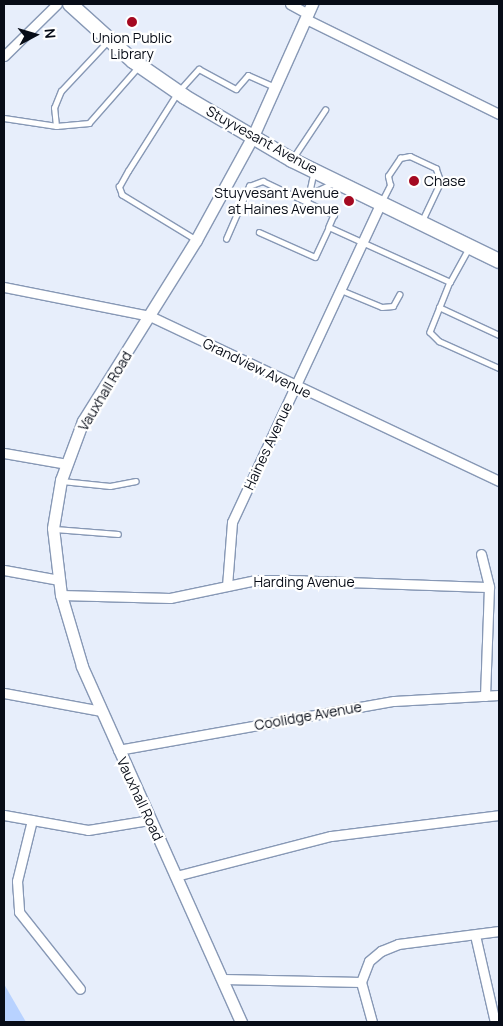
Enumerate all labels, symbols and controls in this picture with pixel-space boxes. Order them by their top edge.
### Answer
north arrow [10,10,60,60]
marker: Union Public Library [126,16,138,28]
text: N [40,27,60,39]
place label: Union Public Library [92,30,172,62]
street label: Stuyvesant Avenue [203,102,321,178]
place label: Chase [424,173,466,189]
marker: Chase [408,175,420,187]
place label: Stuyvesant Avenue at Haines Avenue [214,185,339,218]
marker: Stuyvesant Avenue at Haines Avenue [343,195,355,207]
street label: Grandview Avenue [200,334,314,402]
street label: Vauxhall Road [75,348,135,434]
street label: Haines Avenue [240,399,296,493]
street label: Harding Avenue [253,574,355,590]
street label: Coolidge Avenue [253,698,363,734]
street label: Vauxhall Road [113,755,167,843]

